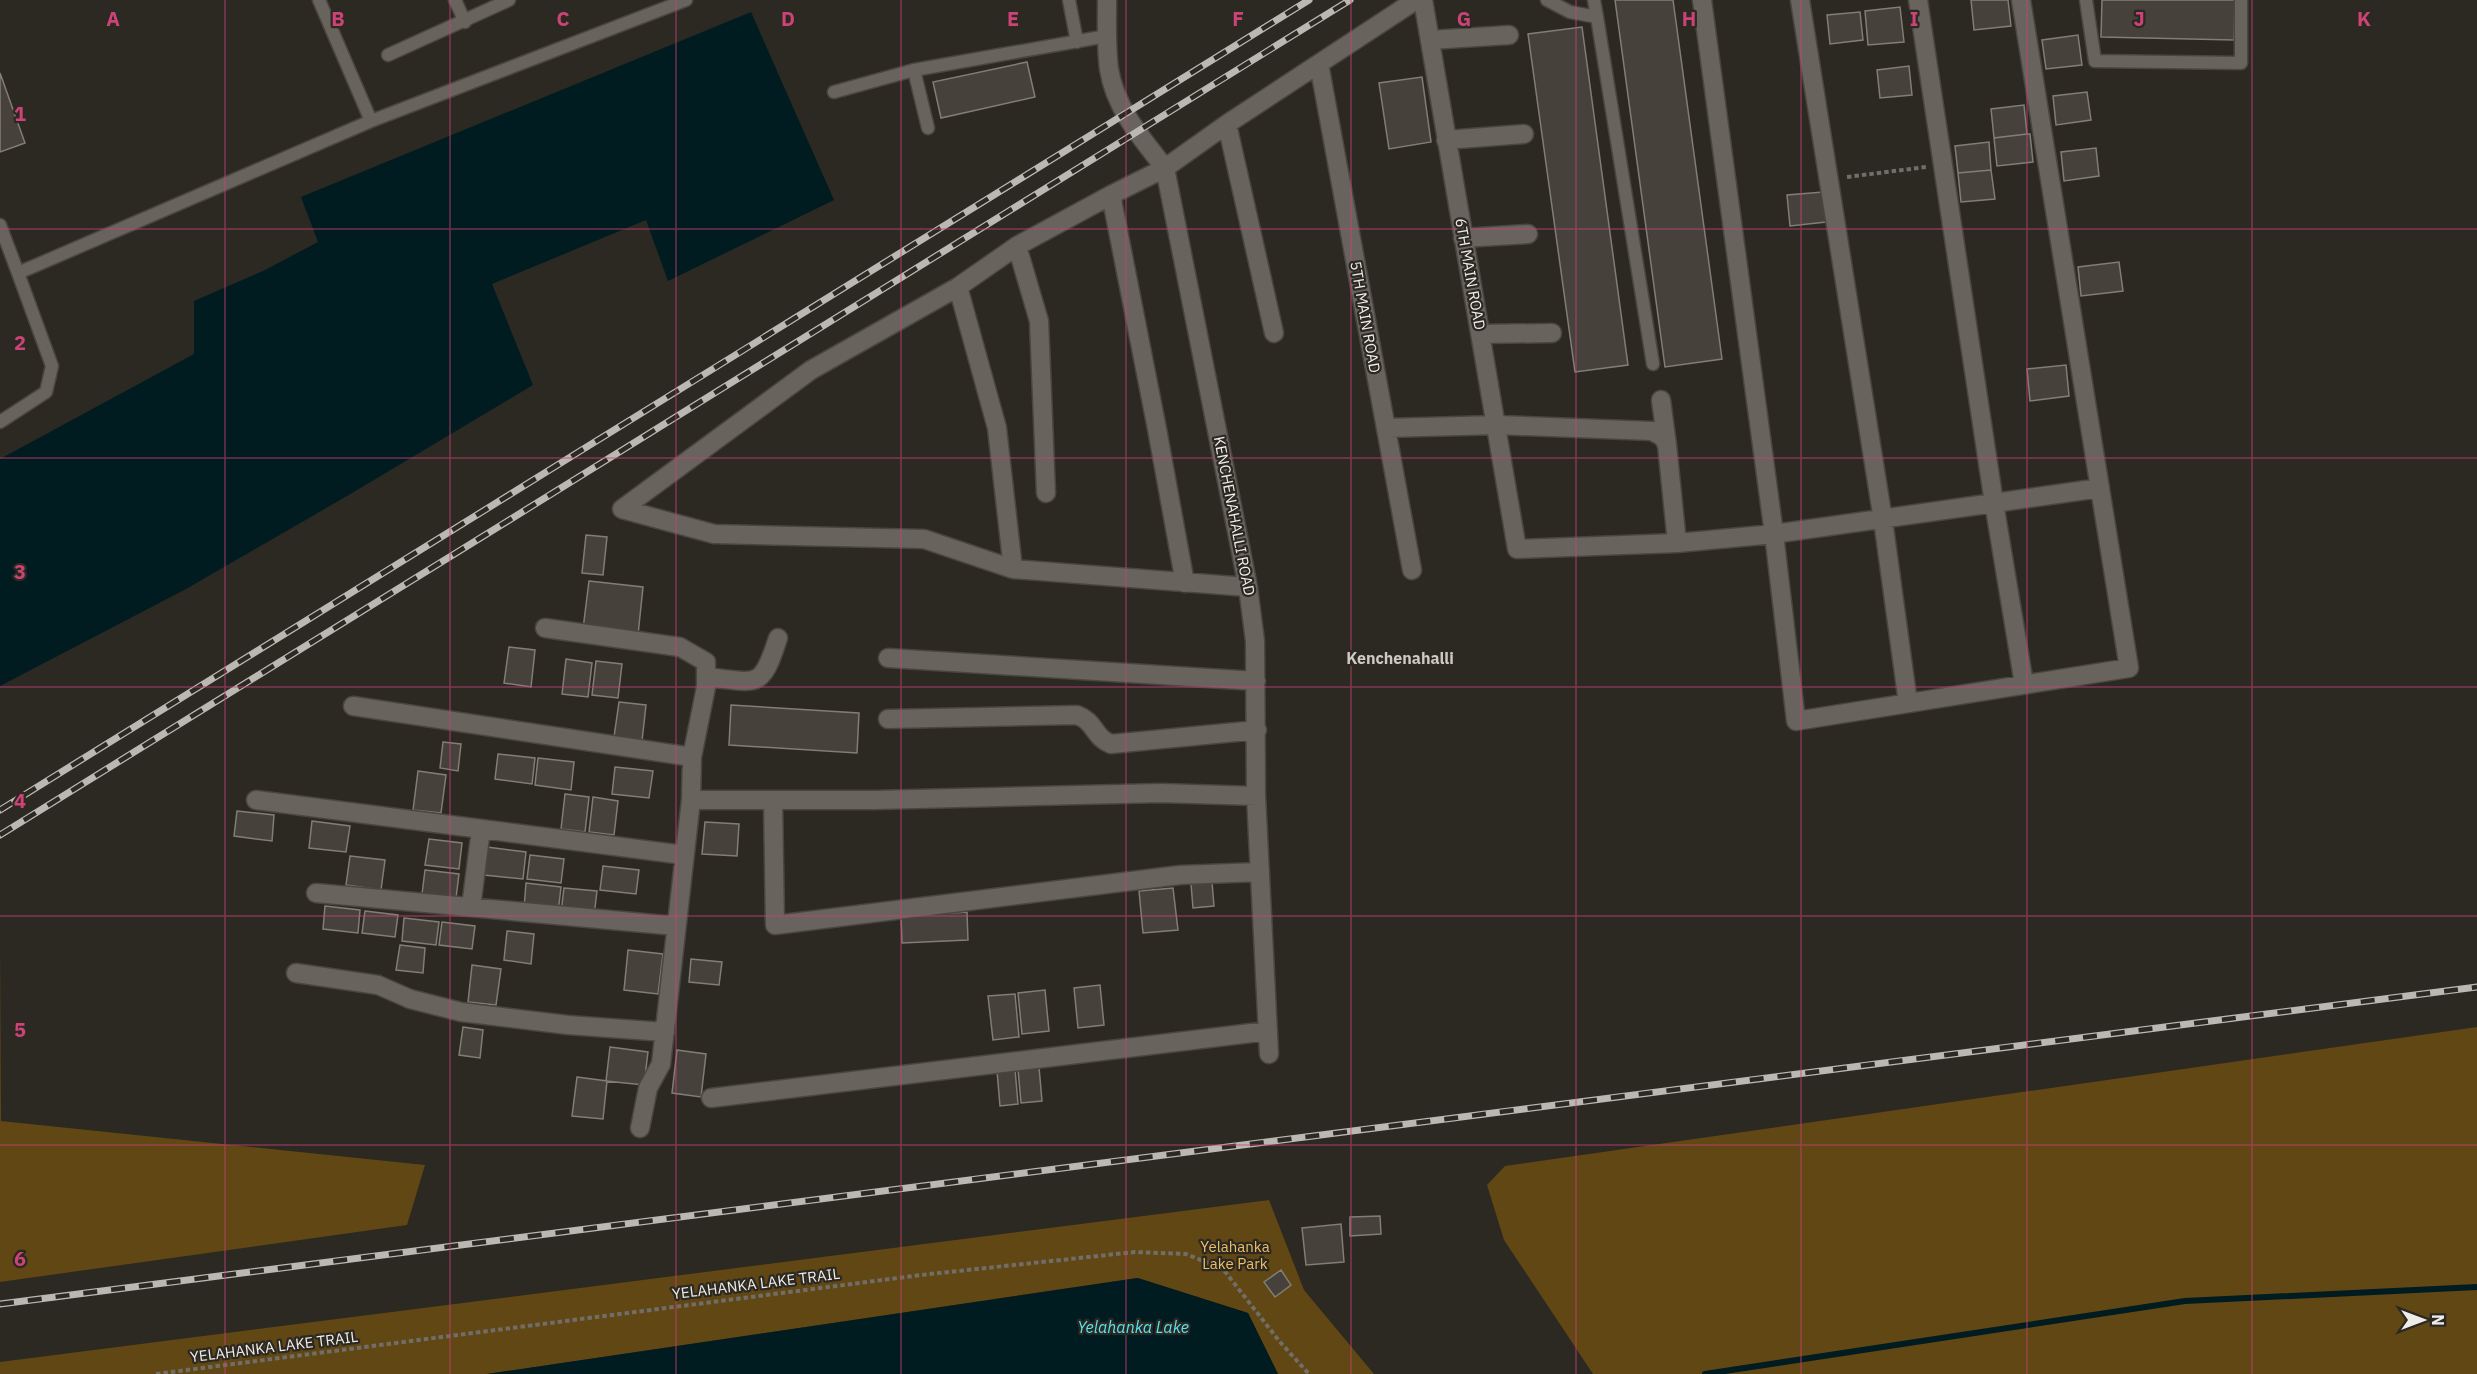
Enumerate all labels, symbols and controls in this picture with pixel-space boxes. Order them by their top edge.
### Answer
text: A [106,5,120,32]
text: B [331,5,345,32]
text: C [556,5,570,32]
text: D [781,5,795,32]
text: E [1007,5,1019,32]
text: F [1232,5,1244,32]
text: G [1457,5,1471,32]
text: H [1682,5,1696,32]
text: I [1910,5,1918,32]
text: J [2133,5,2145,32]
text: K [2357,5,2371,32]
text: 1 [14,100,26,127]
street label: 6TH MAIN ROAD [1451,217,1490,331]
street label: 5TH MAIN ROAD [1346,260,1385,374]
text: 2 [14,329,26,356]
street label: KENCHENAHALLI ROAD [1210,435,1259,597]
text: 3 [14,558,26,585]
district label: Kenchenahalli [1346,648,1454,668]
text: 4 [14,787,26,814]
text: 5 [14,1016,26,1043]
park label: Yelahanka Lake Park [1200,1237,1270,1273]
text: 6 [14,1245,26,1272]
street label: YELAHANKA LAKE TRAIL [671,1264,841,1303]
north arrow [2393,1290,2453,1350]
text: N [2428,1314,2448,1326]
water label: Yelahanka Lake [1077,1317,1189,1337]
street label: YELAHANKA LAKE TRAIL [189,1327,359,1366]

